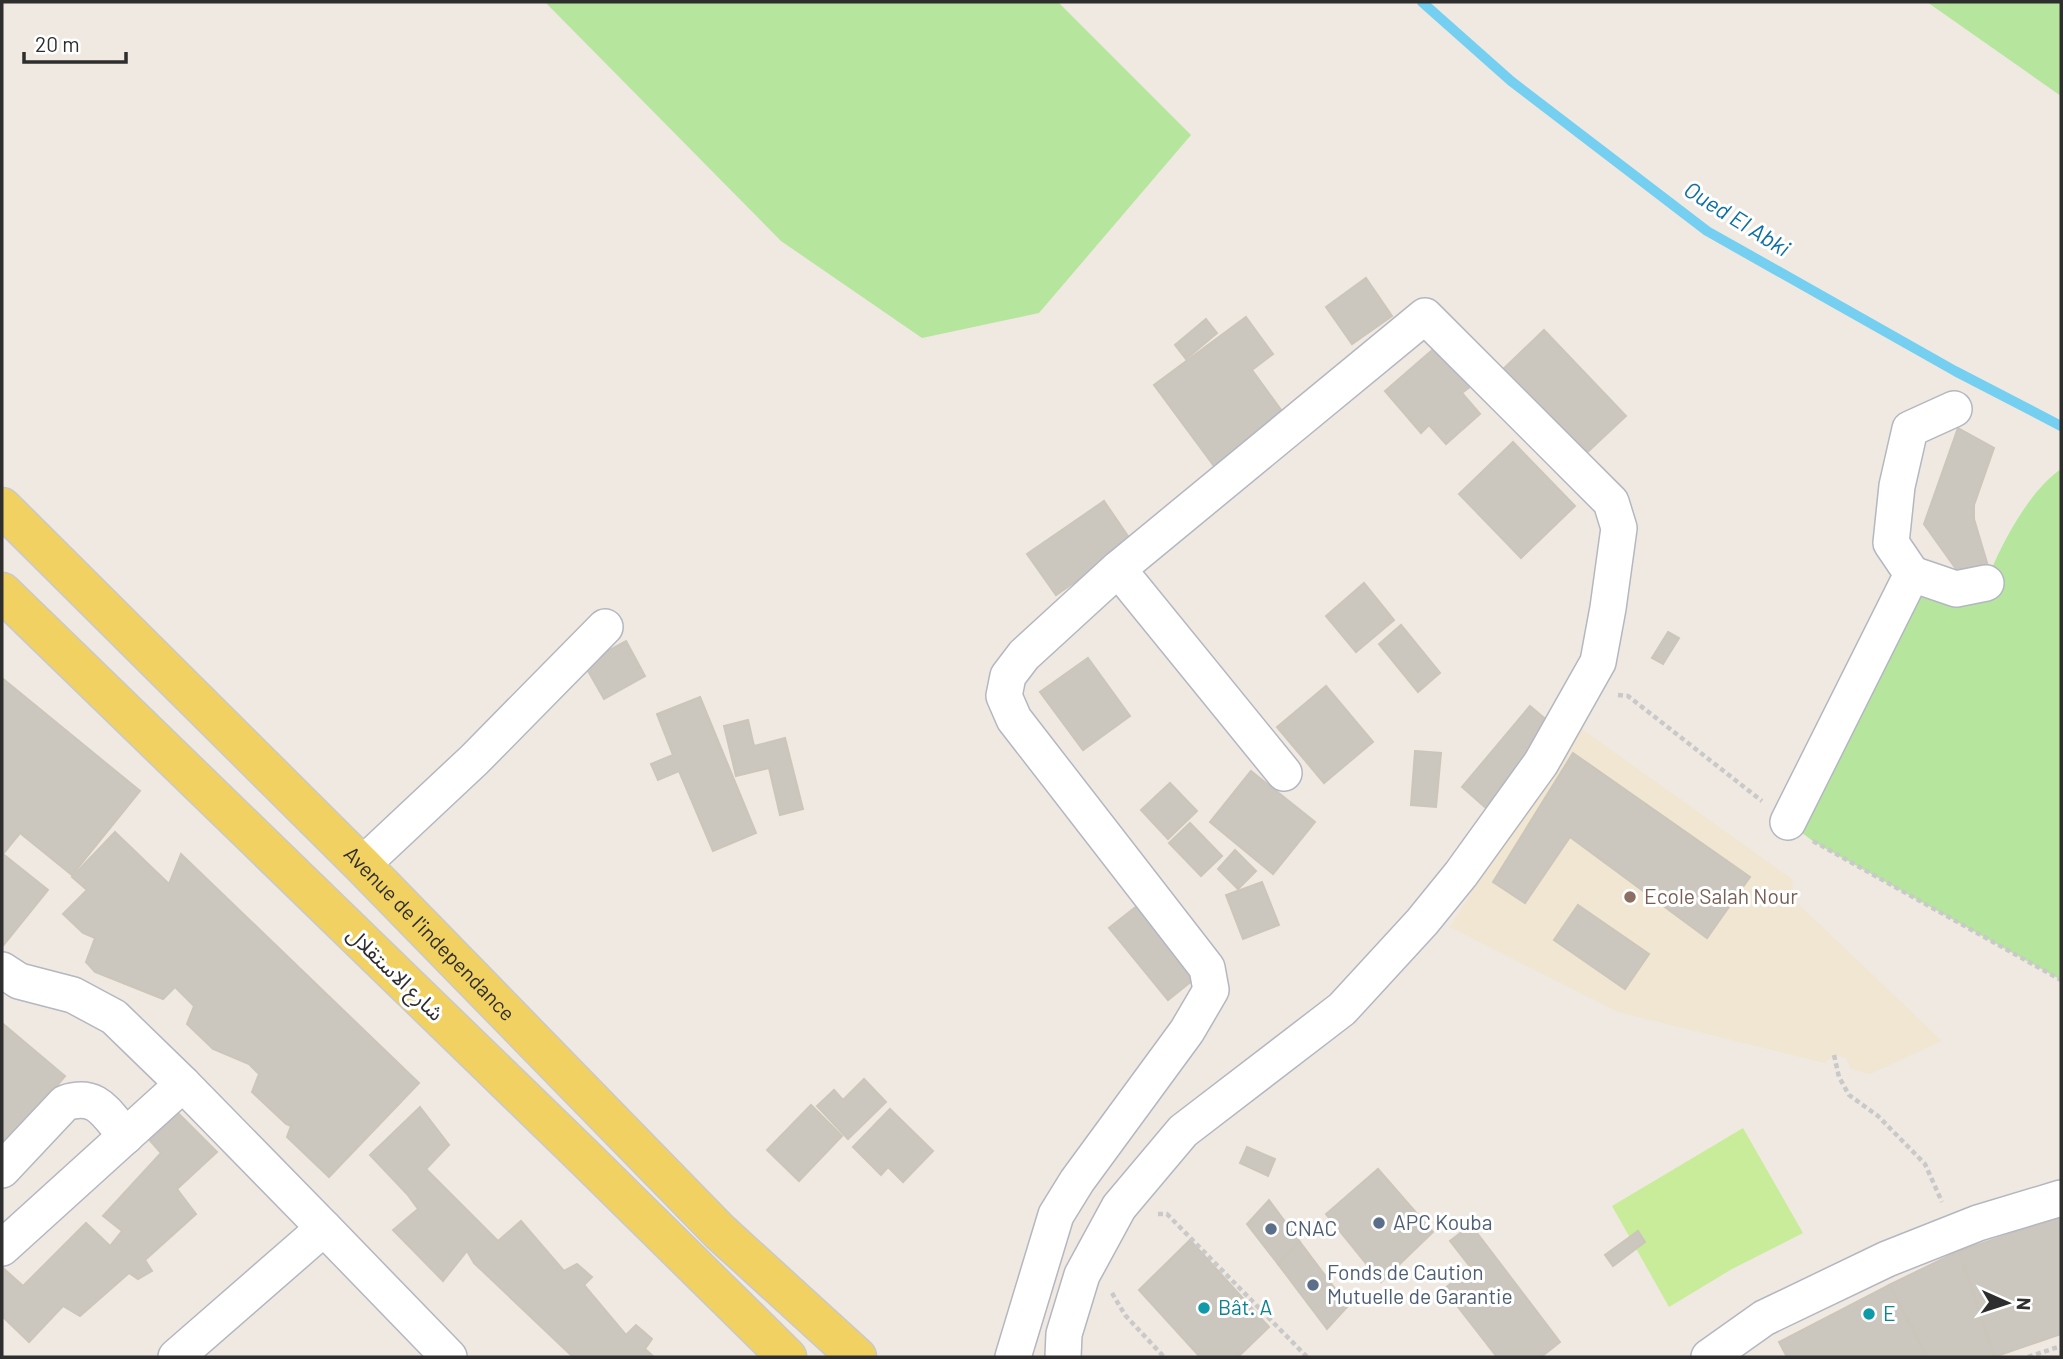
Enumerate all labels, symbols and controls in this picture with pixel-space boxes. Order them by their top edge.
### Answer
scale bar [24,21,126,65]
text: 20 m [35,31,80,56]
water label: Oued El Abki [1679,174,1796,262]
street label: Avenue de l'independance [340,840,521,1025]
place label: Ecole Salah Nour [1644,883,1798,908]
marker: Ecole Salah Nour [1622,889,1638,905]
street label: شارع الاستقلال [340,921,449,1028]
place label: APC Kouba [1393,1209,1493,1234]
place label: CNAC [1285,1215,1337,1240]
marker: APC Kouba [1371,1215,1387,1231]
marker: CNAC [1263,1221,1279,1237]
place label: Fonds de Caution Mutuelle de Garantie [1327,1259,1513,1308]
north arrow [1972,1268,2042,1338]
marker: Fonds de Caution Mutuelle de Garantie [1305,1277,1321,1293]
place label: Bât. A [1218,1294,1272,1319]
text: N [2013,1297,2036,1311]
marker: Bât. A [1196,1300,1212,1316]
place label: E [1883,1300,1896,1325]
marker: E [1861,1306,1877,1322]

